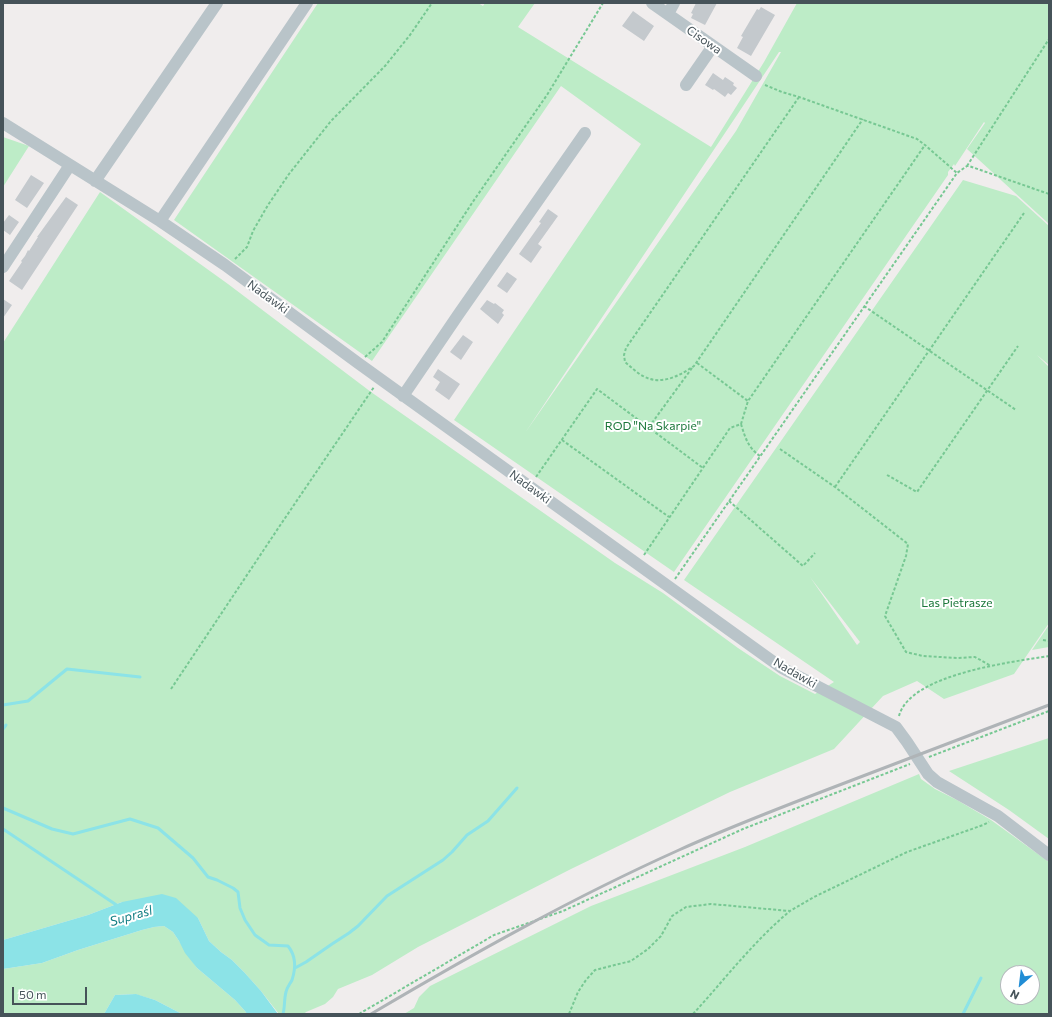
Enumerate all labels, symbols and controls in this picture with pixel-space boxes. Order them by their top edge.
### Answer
street label: Cisowa [684,23,724,57]
street label: Nadawki [245,277,291,317]
park label: ROD "Na Skarpie" [605,419,701,433]
street label: Nadawki [507,467,553,507]
park label: Las Pietrasze [921,596,993,610]
street label: Nadawki [771,655,819,691]
water label: Supraśl [108,902,154,930]
north arrow [1000,965,1040,1005]
scale bar [14,979,89,1005]
text: 50 m [19,987,47,1001]
text: N [1008,987,1021,1003]

